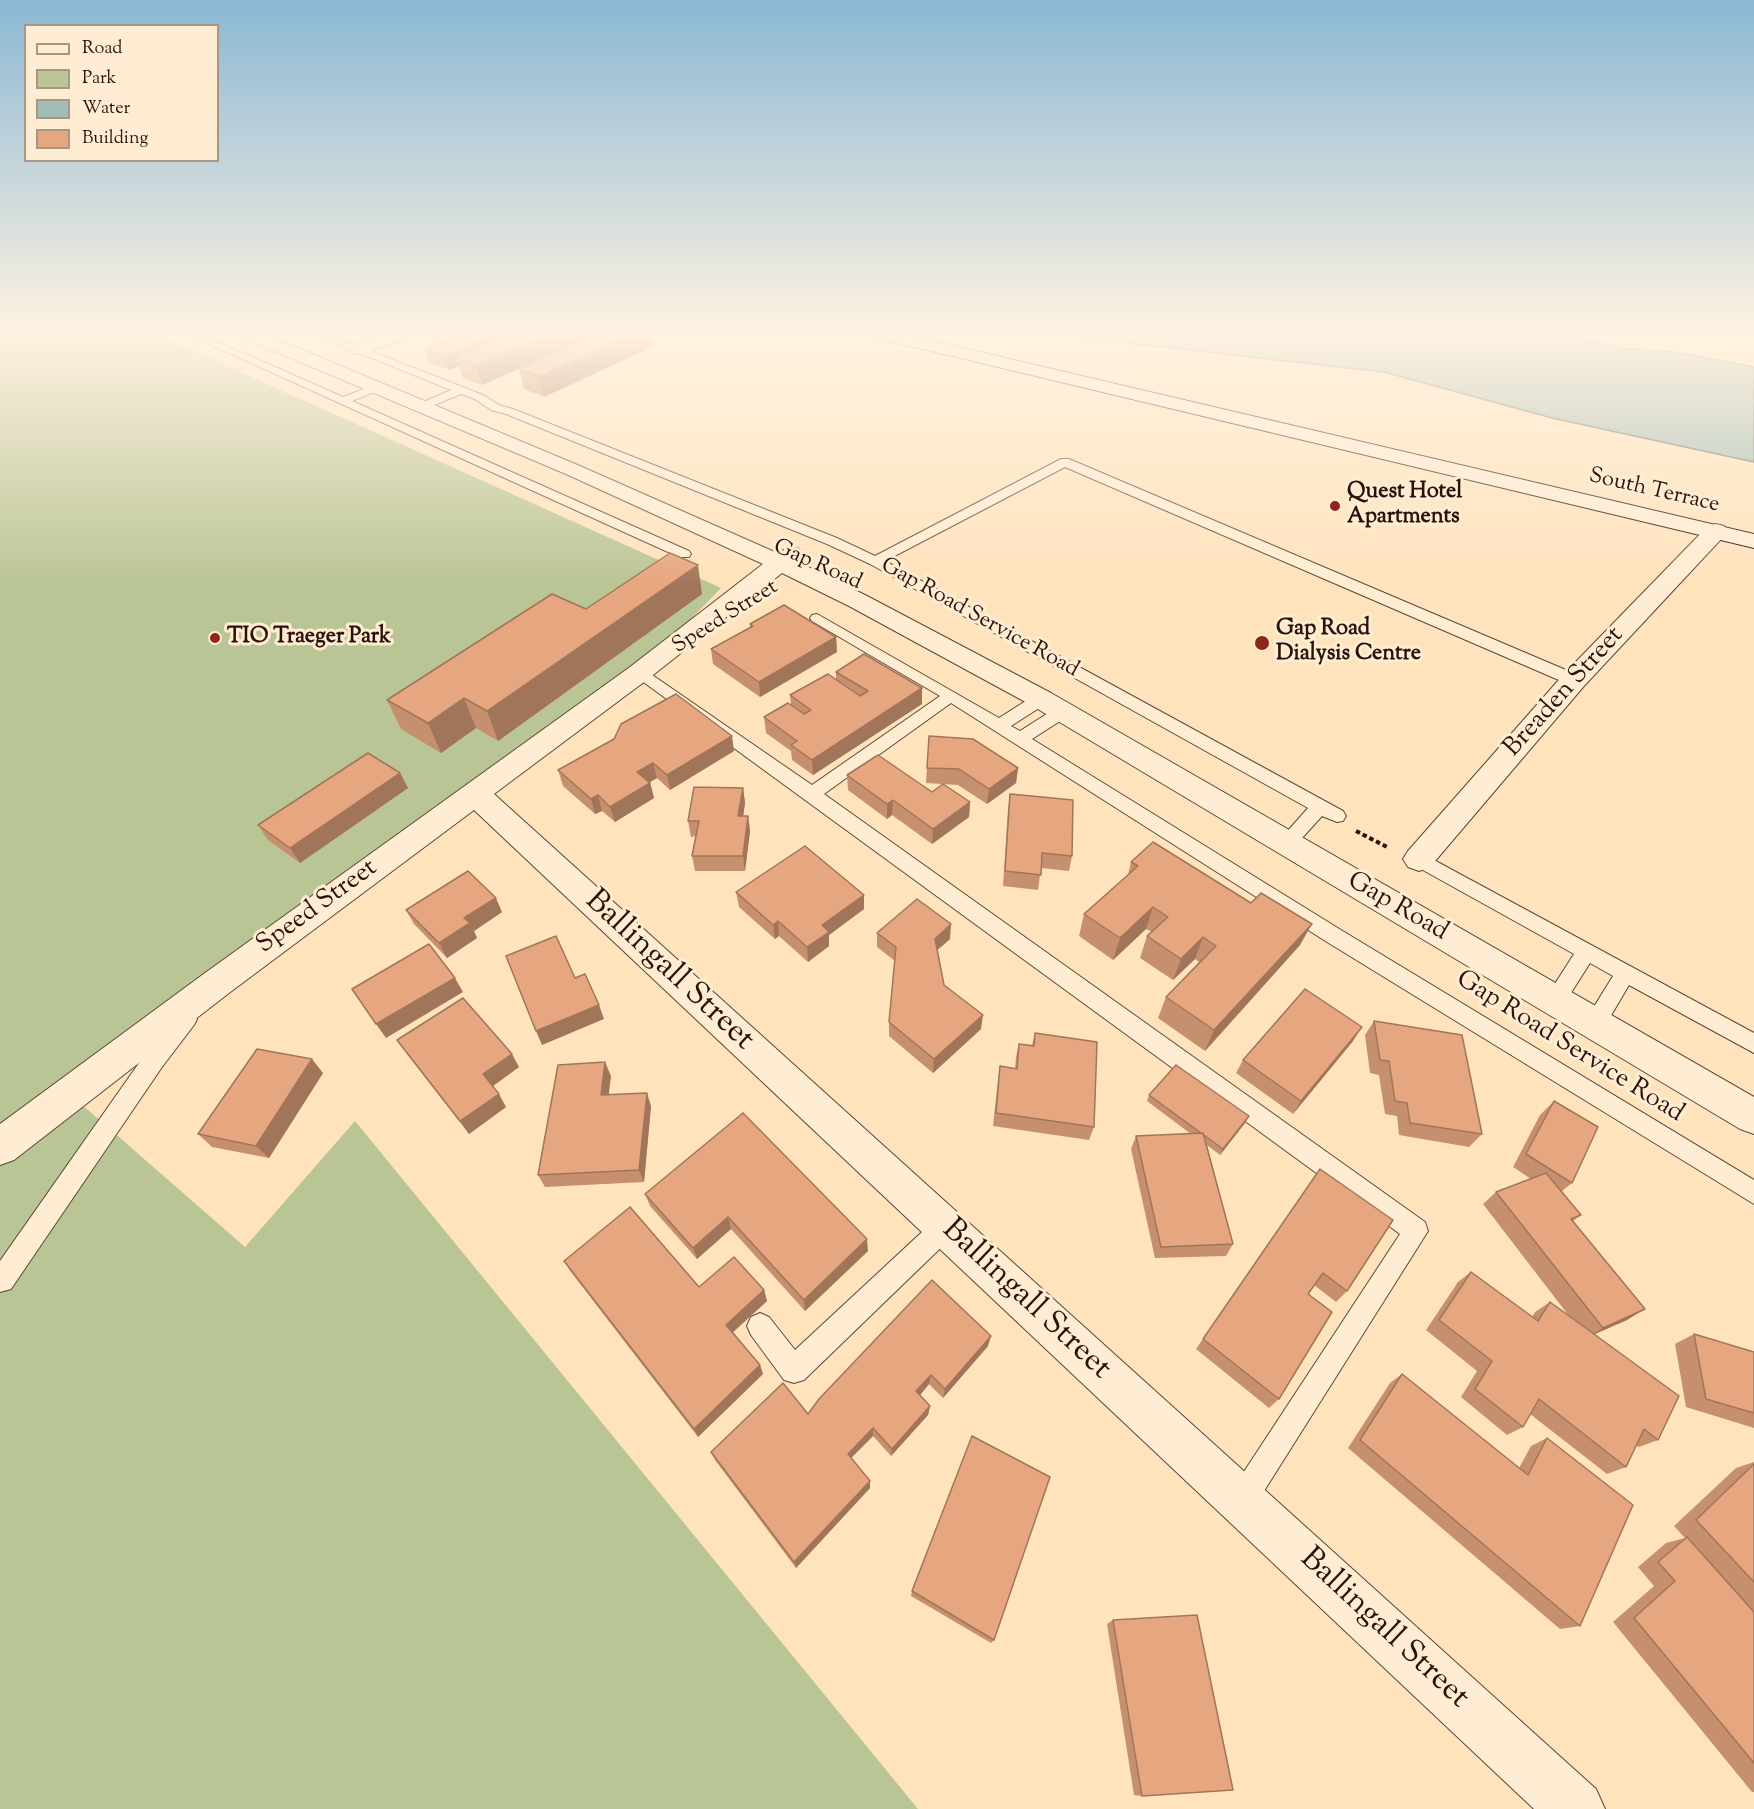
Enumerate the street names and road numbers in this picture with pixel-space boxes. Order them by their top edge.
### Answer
street label: South Terrace [1586,464,1722,520]
street label: Gap Road [769,535,865,597]
street label: Gap Road Service Road [875,554,1083,684]
street label: Speed Street [668,575,784,661]
street label: Breaden Street [1498,621,1632,765]
street label: Speed Street [252,854,384,962]
street label: Gap Road [1341,867,1453,949]
street label: Ballingall Street [575,884,761,1060]
street label: Gap Road Service Road [1449,965,1689,1131]
street label: Ballingall Street [932,1213,1118,1389]
street label: Ballingall Street [1290,1542,1476,1718]

